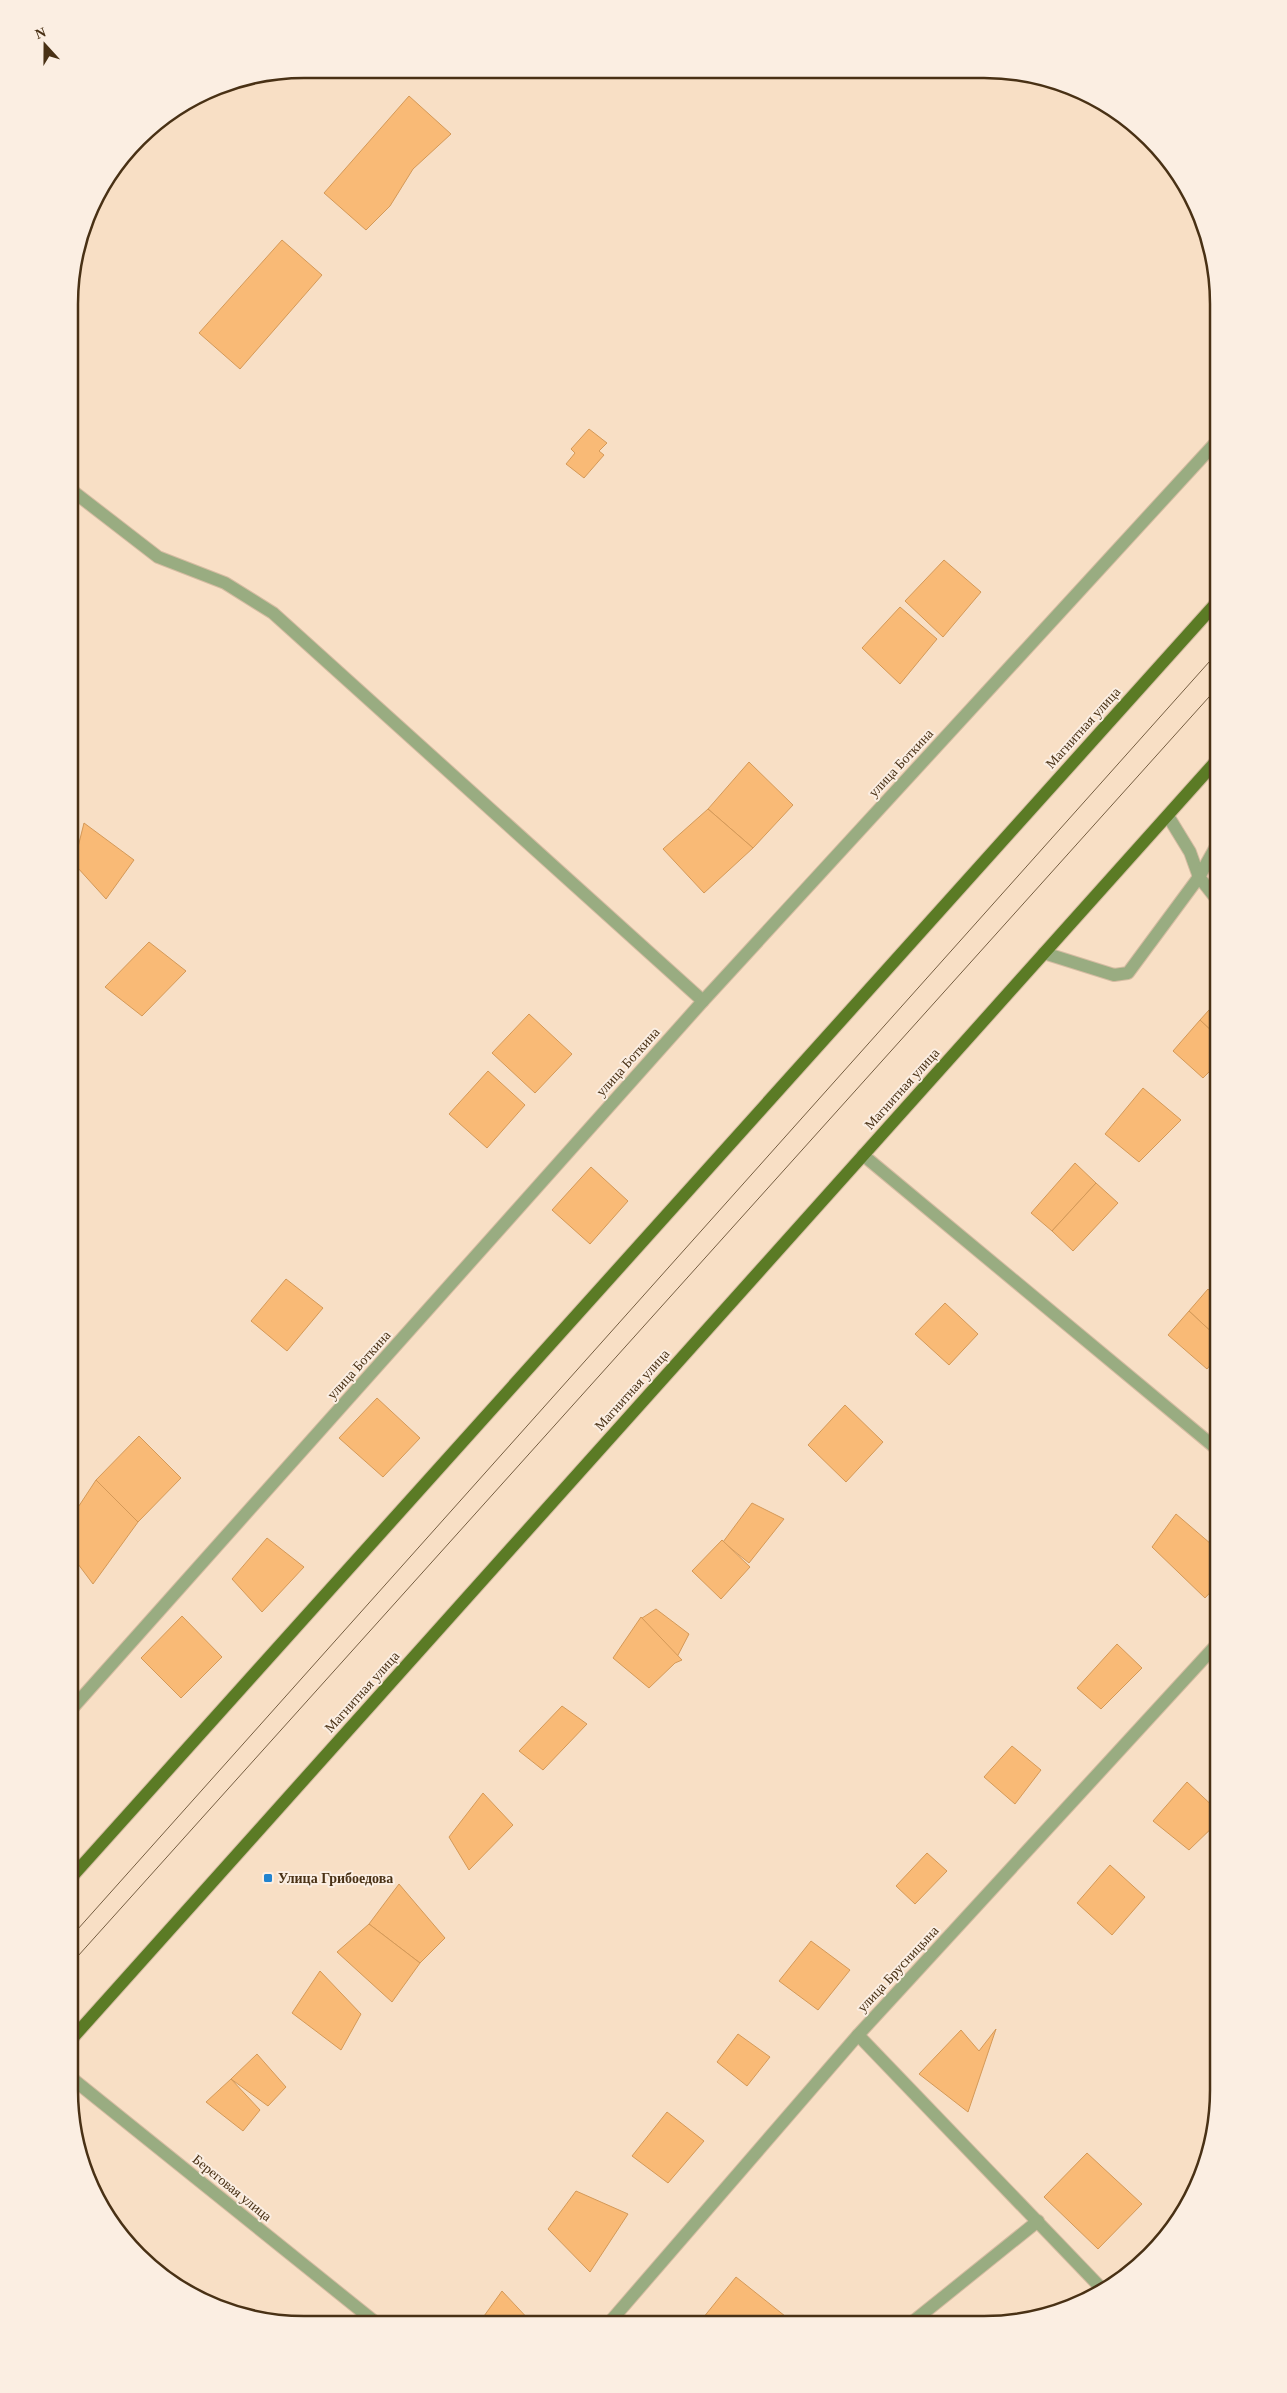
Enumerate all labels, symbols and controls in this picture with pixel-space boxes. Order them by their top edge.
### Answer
north arrow [20,20,70,70]
text: N [33,25,48,42]
street label: Магнитная улица [1043,684,1124,772]
street label: улица Боткина [866,725,937,800]
street label: улица Боткина [593,1024,663,1099]
street label: Магнитная улица [862,1045,943,1133]
street label: улица Боткина [324,1327,394,1402]
street label: Магнитная улица [592,1346,673,1434]
street label: Магнитная улица [322,1648,403,1736]
place label: Улица Грибоедова [278,1871,393,1886]
marker: Улица Грибоедова [262,1872,274,1884]
street label: улица Брусницына [854,1922,942,2015]
street label: Береговая улица [190,2152,275,2225]

